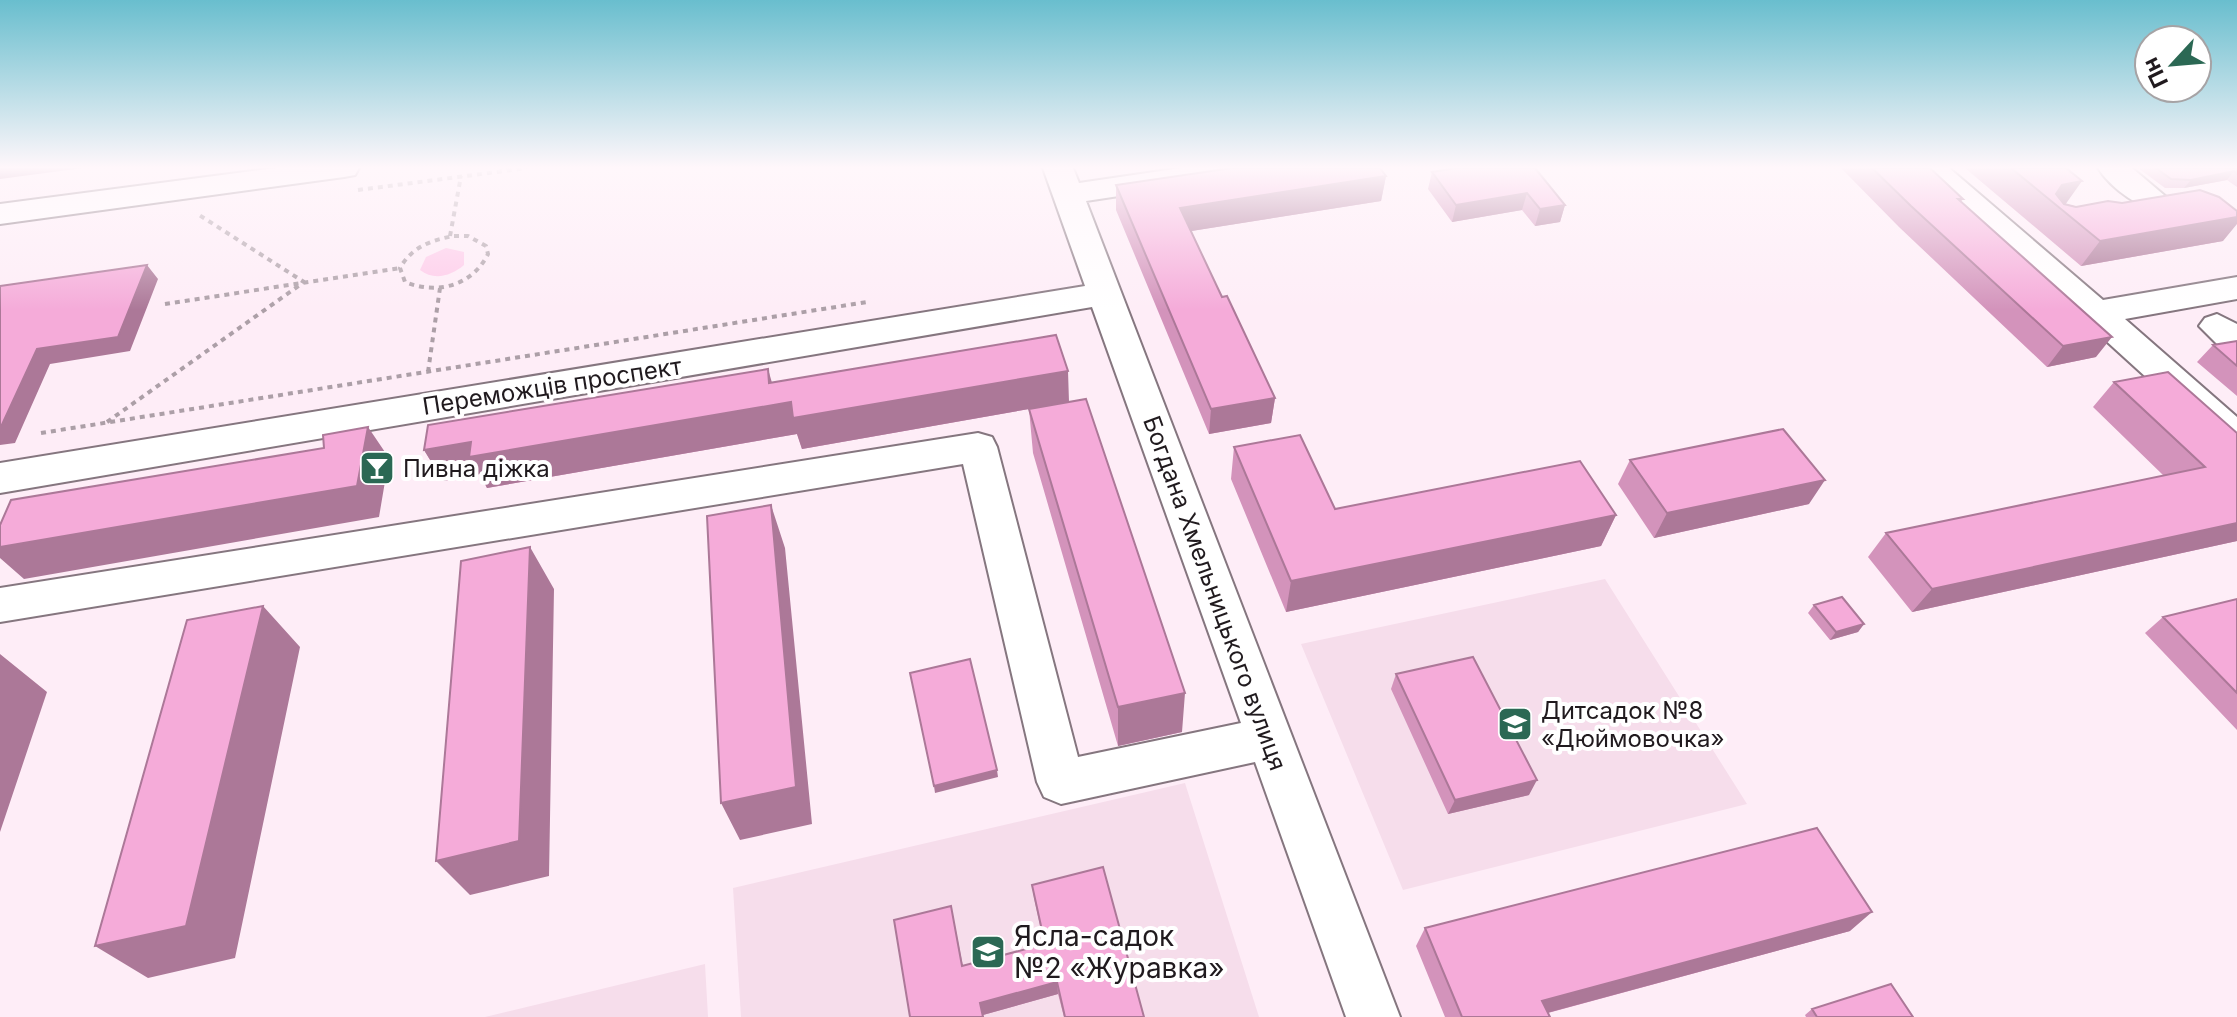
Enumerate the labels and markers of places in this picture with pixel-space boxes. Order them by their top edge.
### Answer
bar icon: Пивна діжка [358,449,396,487]
place label: Пивна діжка [403,454,550,483]
place label: Дитсадок №8 «Дюймовочка» [1541,696,1724,753]
school or university icon: Дитсадок №8 «Дюймовочка» [1496,705,1534,743]
place label: Ясла-садок №2 «Журавка» [1014,919,1225,985]
school or university icon: Ясла-садок №2 «Журавка» [969,933,1007,971]

